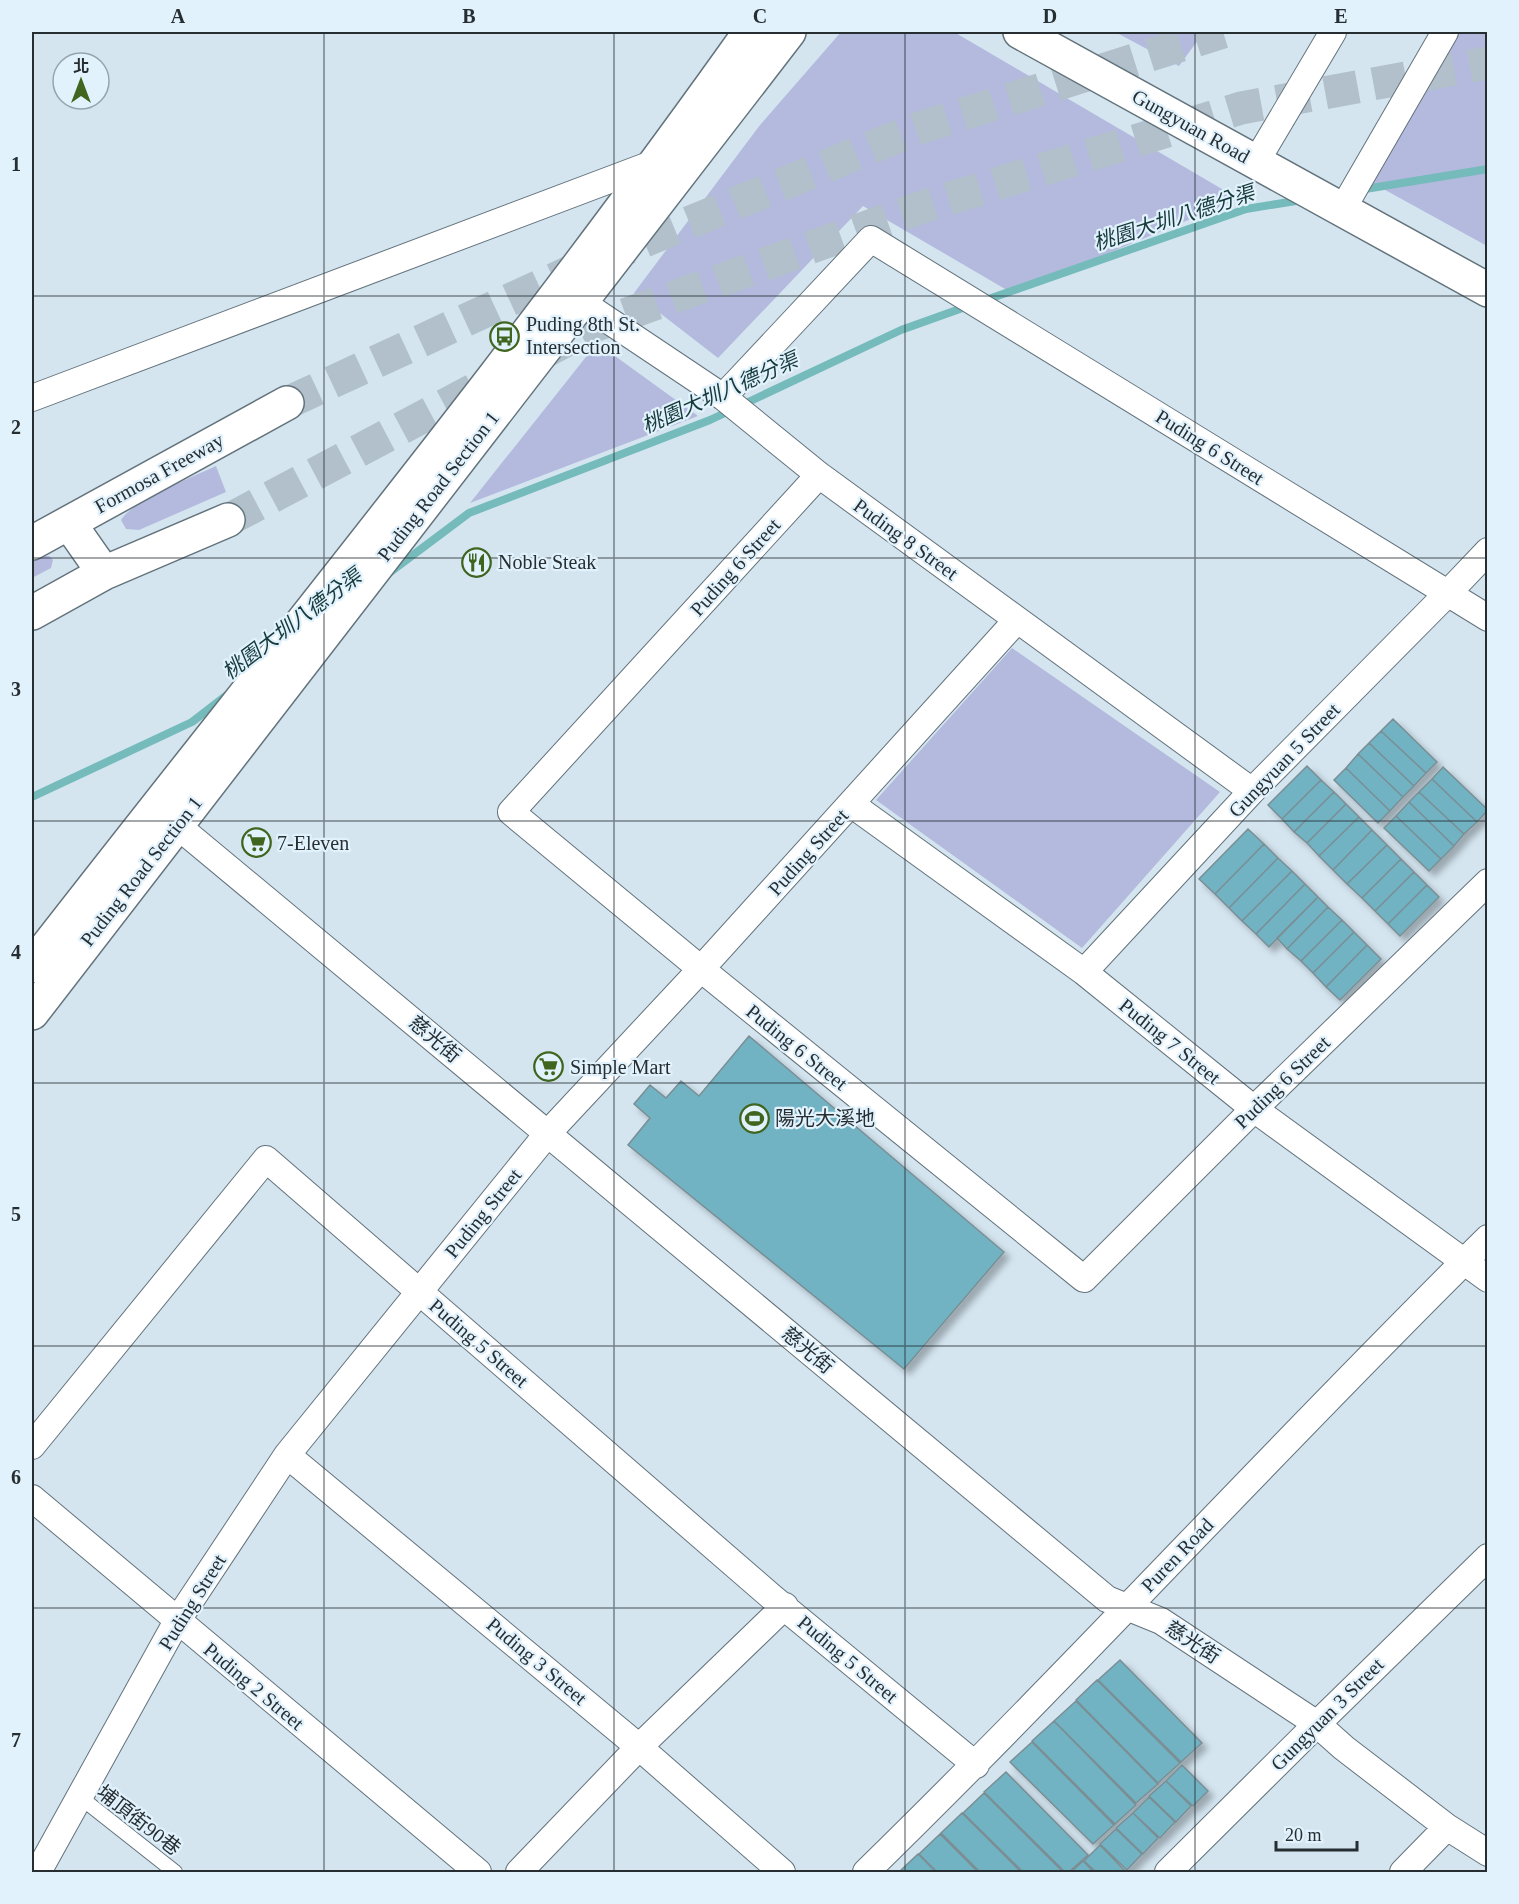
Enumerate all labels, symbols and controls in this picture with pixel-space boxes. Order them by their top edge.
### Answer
text: A [171,5,186,27]
text: B [462,5,476,27]
text: C [753,5,767,27]
text: D [1043,5,1057,27]
text: E [1334,5,1348,27]
north arrow [51,51,111,111]
text: 北 [73,58,89,75]
street label: Gungyuan Road [1128,85,1253,168]
text: 1 [11,153,21,175]
water label: 桃園大圳八德分渠 [1090,180,1260,255]
place label: Puding 8th St. Intersection [526,313,640,358]
bus stop icon: Puding 8th St. Intersection [489,320,521,352]
water label: 桃園大圳八德分渠 [638,347,804,438]
street label: Puding 6 Street [1151,405,1268,490]
street label: Puding Road Section 1 [373,407,504,566]
text: 2 [11,416,21,438]
street label: Formosa Freeway [91,429,228,518]
street label: Puding 8 Street [849,494,963,585]
street label: Puding 6 Street [686,513,785,621]
restaurant icon: Noble Steak [461,546,493,578]
place label: Noble Steak [498,551,596,573]
water label: 桃園大圳八德分渠 [218,562,369,684]
text: 3 [11,678,21,700]
street label: Gungyuan 5 Street [1224,698,1345,822]
street label: Puding Road Section 1 [76,792,207,951]
street label: Puding Street [764,804,853,900]
supermarket icon: 7-Eleven [240,827,272,859]
place label: 7-Eleven [277,832,349,854]
text: 4 [11,941,21,963]
street label: Puding 7 Street [1115,994,1225,1089]
street label: Puding 6 Street [742,1000,852,1095]
street label: 慈光街 [405,1011,465,1067]
street label: Puding 6 Street [1230,1031,1335,1133]
supermarket icon: Simple Mart [533,1051,565,1083]
place label: Simple Mart [570,1056,671,1079]
sports icon: 陽光大溪地 [738,1102,770,1134]
place label: 陽光大溪地 [775,1107,875,1129]
street label: Puding Street [440,1164,527,1263]
text: 5 [11,1203,21,1225]
street label: Puding 5 Street [425,1294,533,1393]
street label: 慈光街 [778,1322,838,1378]
text: 6 [11,1466,21,1488]
street label: Puren Road [1136,1514,1218,1596]
street label: Puding Street [154,1550,231,1654]
street label: Puding 5 Street [793,1611,903,1708]
street label: Puding 3 Street [482,1613,592,1710]
street label: 慈光街 [1162,1616,1224,1668]
street label: Puding 2 Street [199,1638,309,1735]
street label: Gungyuan 3 Street [1266,1653,1389,1776]
text: 7 [11,1729,21,1751]
street label: 埔頂街90巷 [93,1781,185,1859]
scale bar [1276,1814,1357,1852]
text: 20 m [1285,1825,1322,1845]

